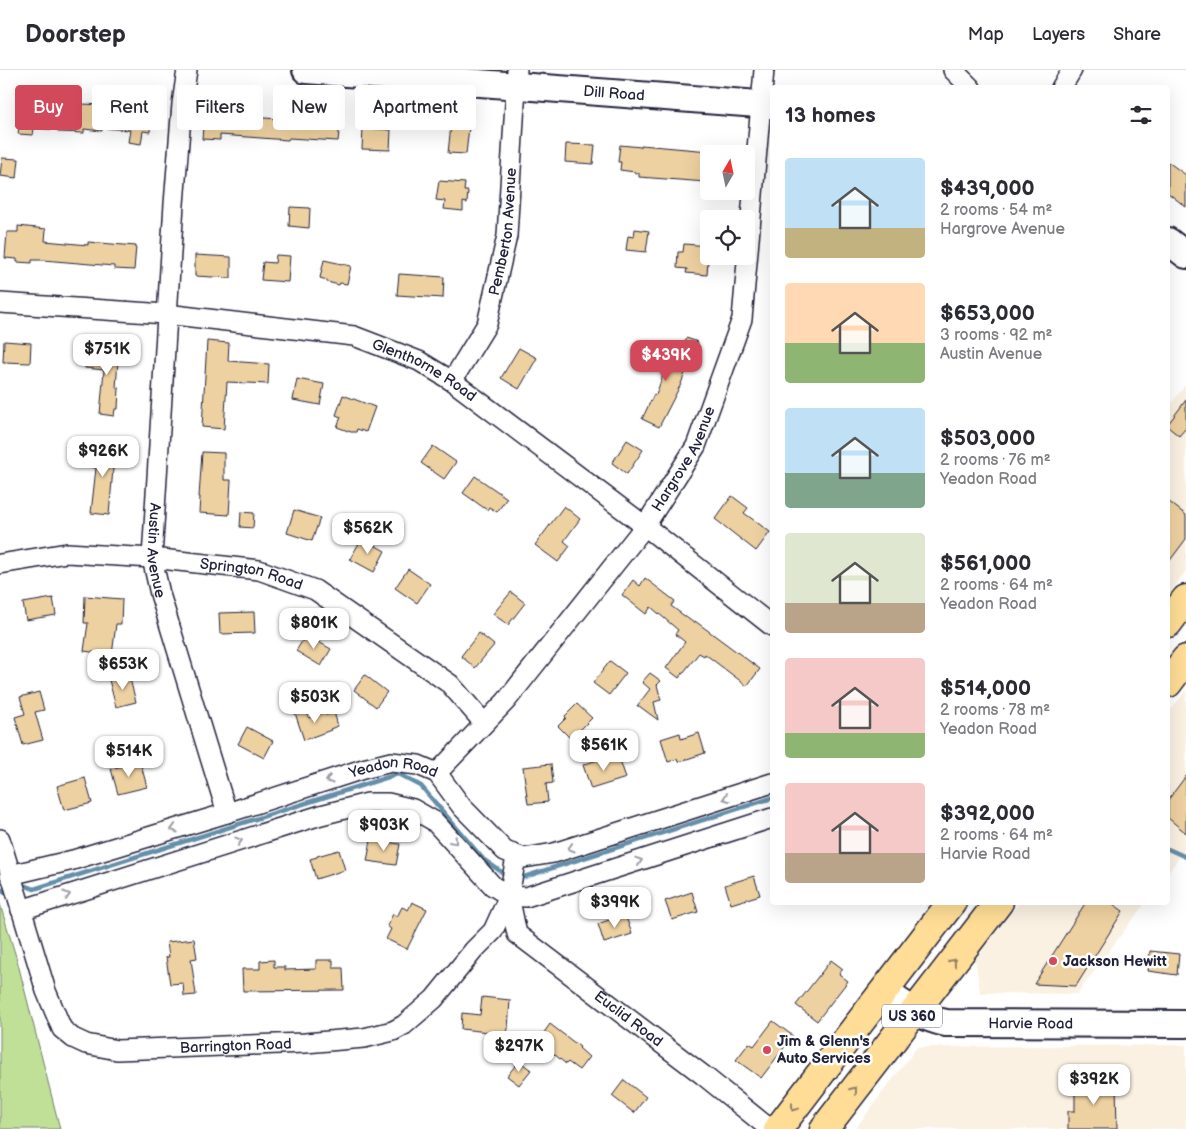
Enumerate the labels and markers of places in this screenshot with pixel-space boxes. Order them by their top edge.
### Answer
pin: $751K [72,334,142,376]
pin: $439K [631,340,701,382]
pin: $926K [68,436,138,478]
pin: $562K [333,512,403,555]
pin: $801K [279,608,349,650]
pin: $653K [88,648,158,691]
pin: $503K [280,682,350,724]
pin: $561K [569,730,639,772]
pin: $514K [94,736,164,778]
pin: $903K [349,810,419,852]
pin: $399K [580,886,650,929]
place label: Jackson Hewitt [1063,952,1167,971]
marker: Jackson Hewitt [1047,955,1059,967]
pin: $297K [484,1030,554,1073]
place label: Jim & Glenn's Auto Services [776,1032,871,1068]
marker: Jim & Glenn's Auto Services [761,1044,773,1056]
pin: $392K [1059,1064,1129,1106]

